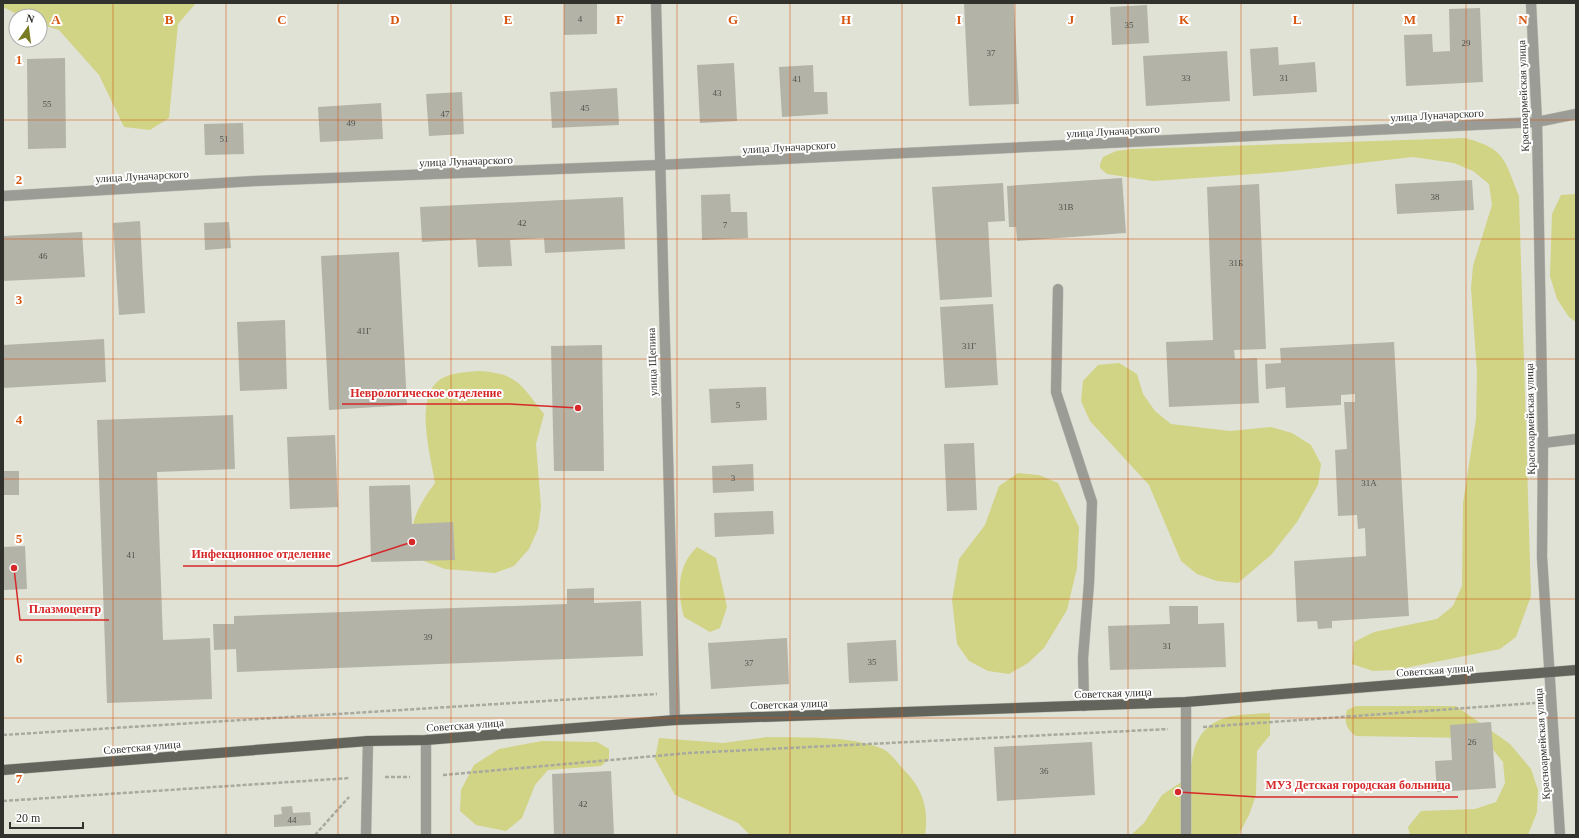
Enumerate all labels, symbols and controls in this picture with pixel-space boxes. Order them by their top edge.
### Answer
north arrow [8,8,48,48]
text: N [25,12,36,25]
text: A [51,12,61,27]
text: B [165,12,174,27]
text: C [277,12,287,27]
text: D [390,12,400,27]
text: E [504,12,512,27]
text: F [616,12,624,27]
text: G [728,12,738,27]
text: H [841,12,851,27]
text: I [956,12,962,27]
text: J [1068,12,1075,27]
text: K [1179,12,1190,27]
text: L [1293,12,1302,27]
text: M [1404,12,1416,27]
text: N [1518,12,1528,27]
house number: 4 [578,14,583,24]
house number: 35 [1125,20,1134,30]
house number: 29 [1462,38,1471,48]
street label: Красноармейская улица [1515,40,1531,152]
house number: 37 [987,48,996,58]
text: 1 [16,52,22,67]
house number: 33 [1182,73,1191,83]
house number: 31 [1280,73,1289,83]
house number: 41 [793,74,802,84]
house number: 43 [713,88,722,98]
house number: 55 [43,99,52,109]
house number: 45 [581,103,590,113]
street label: улица Луначарского [1390,107,1485,123]
house number: 47 [441,109,450,119]
house number: 49 [347,118,356,128]
street label: улица Луначарского [1066,123,1161,139]
house number: 51 [220,134,229,144]
street label: улица Луначарского [742,139,837,155]
street label: улица Луначарского [419,153,514,169]
street label: улица Луначарского [95,168,190,184]
text: 2 [16,172,22,187]
house number: 38 [1431,192,1440,202]
house number: 31В [1058,202,1074,212]
house number: 42 [518,218,527,228]
house number: 7 [723,220,728,230]
house number: 46 [39,251,48,261]
house number: 31Б [1229,258,1243,268]
text: 3 [16,292,23,307]
house number: 41Г [357,326,371,336]
street label: улица Щепина [645,327,659,396]
house number: 31Г [962,341,976,351]
street label: Красноармейская улица [1523,363,1537,475]
callout: Неврологическое отделение [342,380,510,404]
text: Неврологическое отделение [350,386,502,400]
house number: 5 [736,400,741,410]
text: 4 [16,412,23,427]
house number: 3 [731,473,736,483]
house number: 31А [1361,478,1377,488]
text: 5 [16,531,23,546]
callout: Инфекционное отделение [183,542,338,566]
text: Инфекционное отделение [192,547,331,561]
house number: 41 [127,550,136,560]
callout: Плазмоцентр [20,596,109,620]
text: Плазмоцентр [29,602,102,616]
house number: 39 [424,632,433,642]
house number: 31 [1163,641,1172,651]
text: 6 [16,651,23,666]
house number: 35 [868,657,877,667]
house number: 37 [745,658,754,668]
street label: Советская улица [1396,661,1474,679]
street label: Советская улица [1074,686,1152,700]
street label: Красноармейская улица [1532,688,1552,800]
street label: Советская улица [750,697,828,711]
street label: Советская улица [426,716,504,734]
house number: 26 [1468,737,1477,747]
street label: Советская улица [103,738,181,756]
house number: 36 [1040,766,1049,776]
text: 7 [16,771,23,786]
callout: МУЗ Детская городская больница [1257,773,1458,797]
text: МУЗ Детская городская больница [1265,778,1451,792]
house number: 42 [579,799,588,809]
scale bar [10,804,83,830]
text: 20 m [16,811,41,825]
house number: 44 [288,815,297,825]

